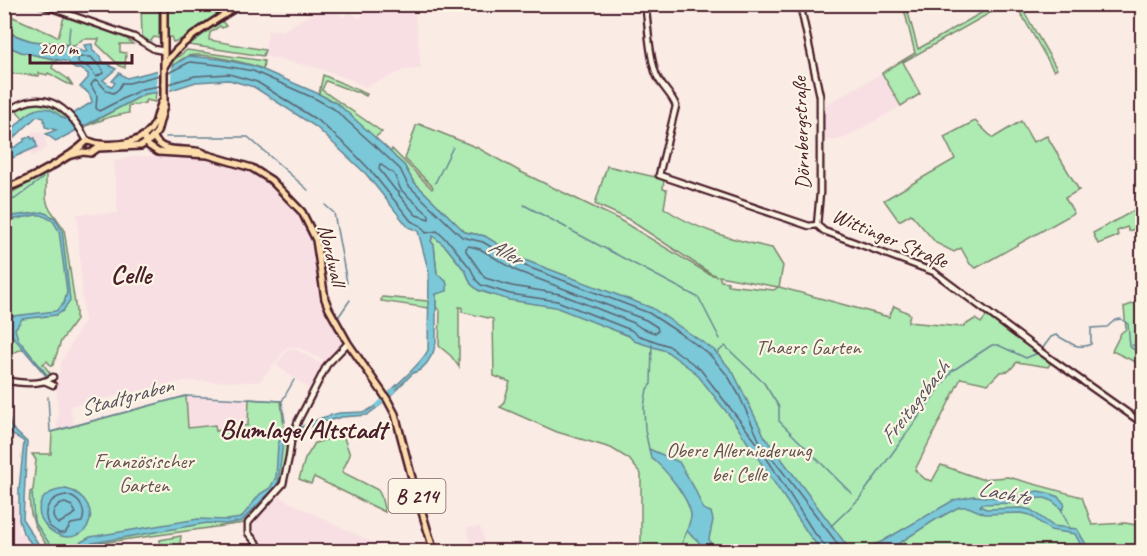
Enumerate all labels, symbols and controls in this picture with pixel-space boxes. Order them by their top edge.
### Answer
scale bar [30,27,132,65]
text: 200 m [39,37,80,59]
street label: Dörnbergstraße [786,74,816,190]
street label: Wittinger Straße [828,202,954,275]
street label: Nordwall [312,222,352,292]
water label: Aller [484,232,531,274]
district label: Celle [111,257,153,291]
park label: Thaers Garten [755,334,862,360]
water label: Freitagsbach [874,354,957,450]
water label: Stadtgraben [77,371,178,423]
district label: Blumlage/Altstadt [219,412,391,446]
park label: Obere Allerniederung bei Celle [666,437,813,487]
park label: Französischer Garten [94,448,195,498]
water label: Lachte [976,474,1035,512]
road number: B 214 [388,479,446,513]

